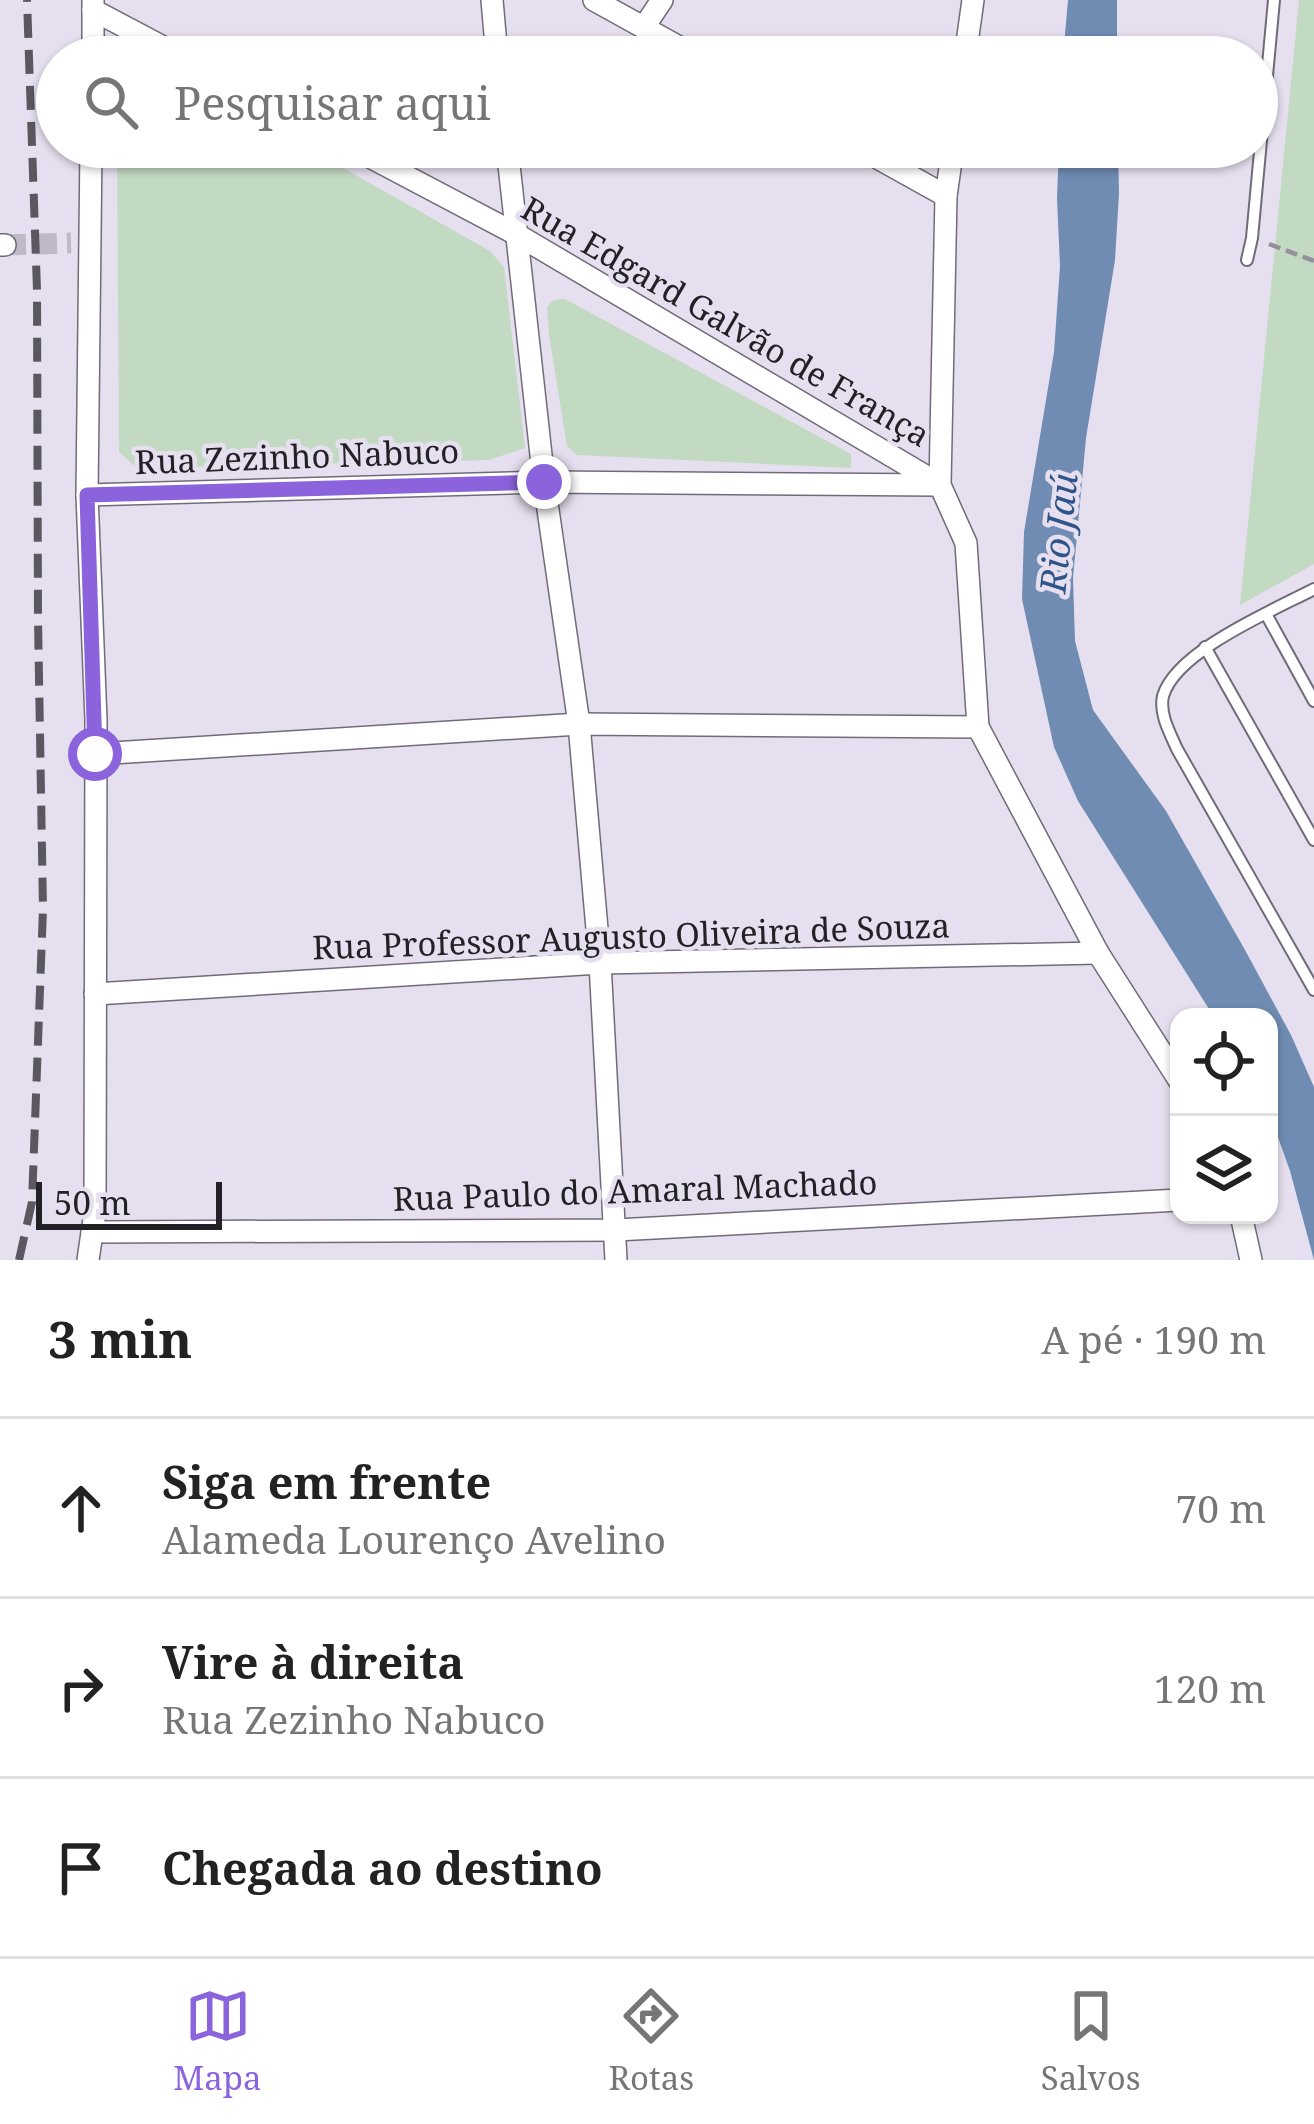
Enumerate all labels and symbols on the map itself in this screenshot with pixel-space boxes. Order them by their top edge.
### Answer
street label: Rua Edgard Galvão de França [514,185,938,457]
street label: Rua Zezinho Nabuco [134,428,460,484]
route end [517,455,571,509]
water label: Rio Jaú [1027,471,1089,596]
route start [68,727,122,781]
street label: Rua Professor Augusto Oliveira de Souza [311,902,951,970]
street label: Rua Paulo do Amaral Machado [392,1159,878,1221]
scale bar [36,1176,222,1229]

